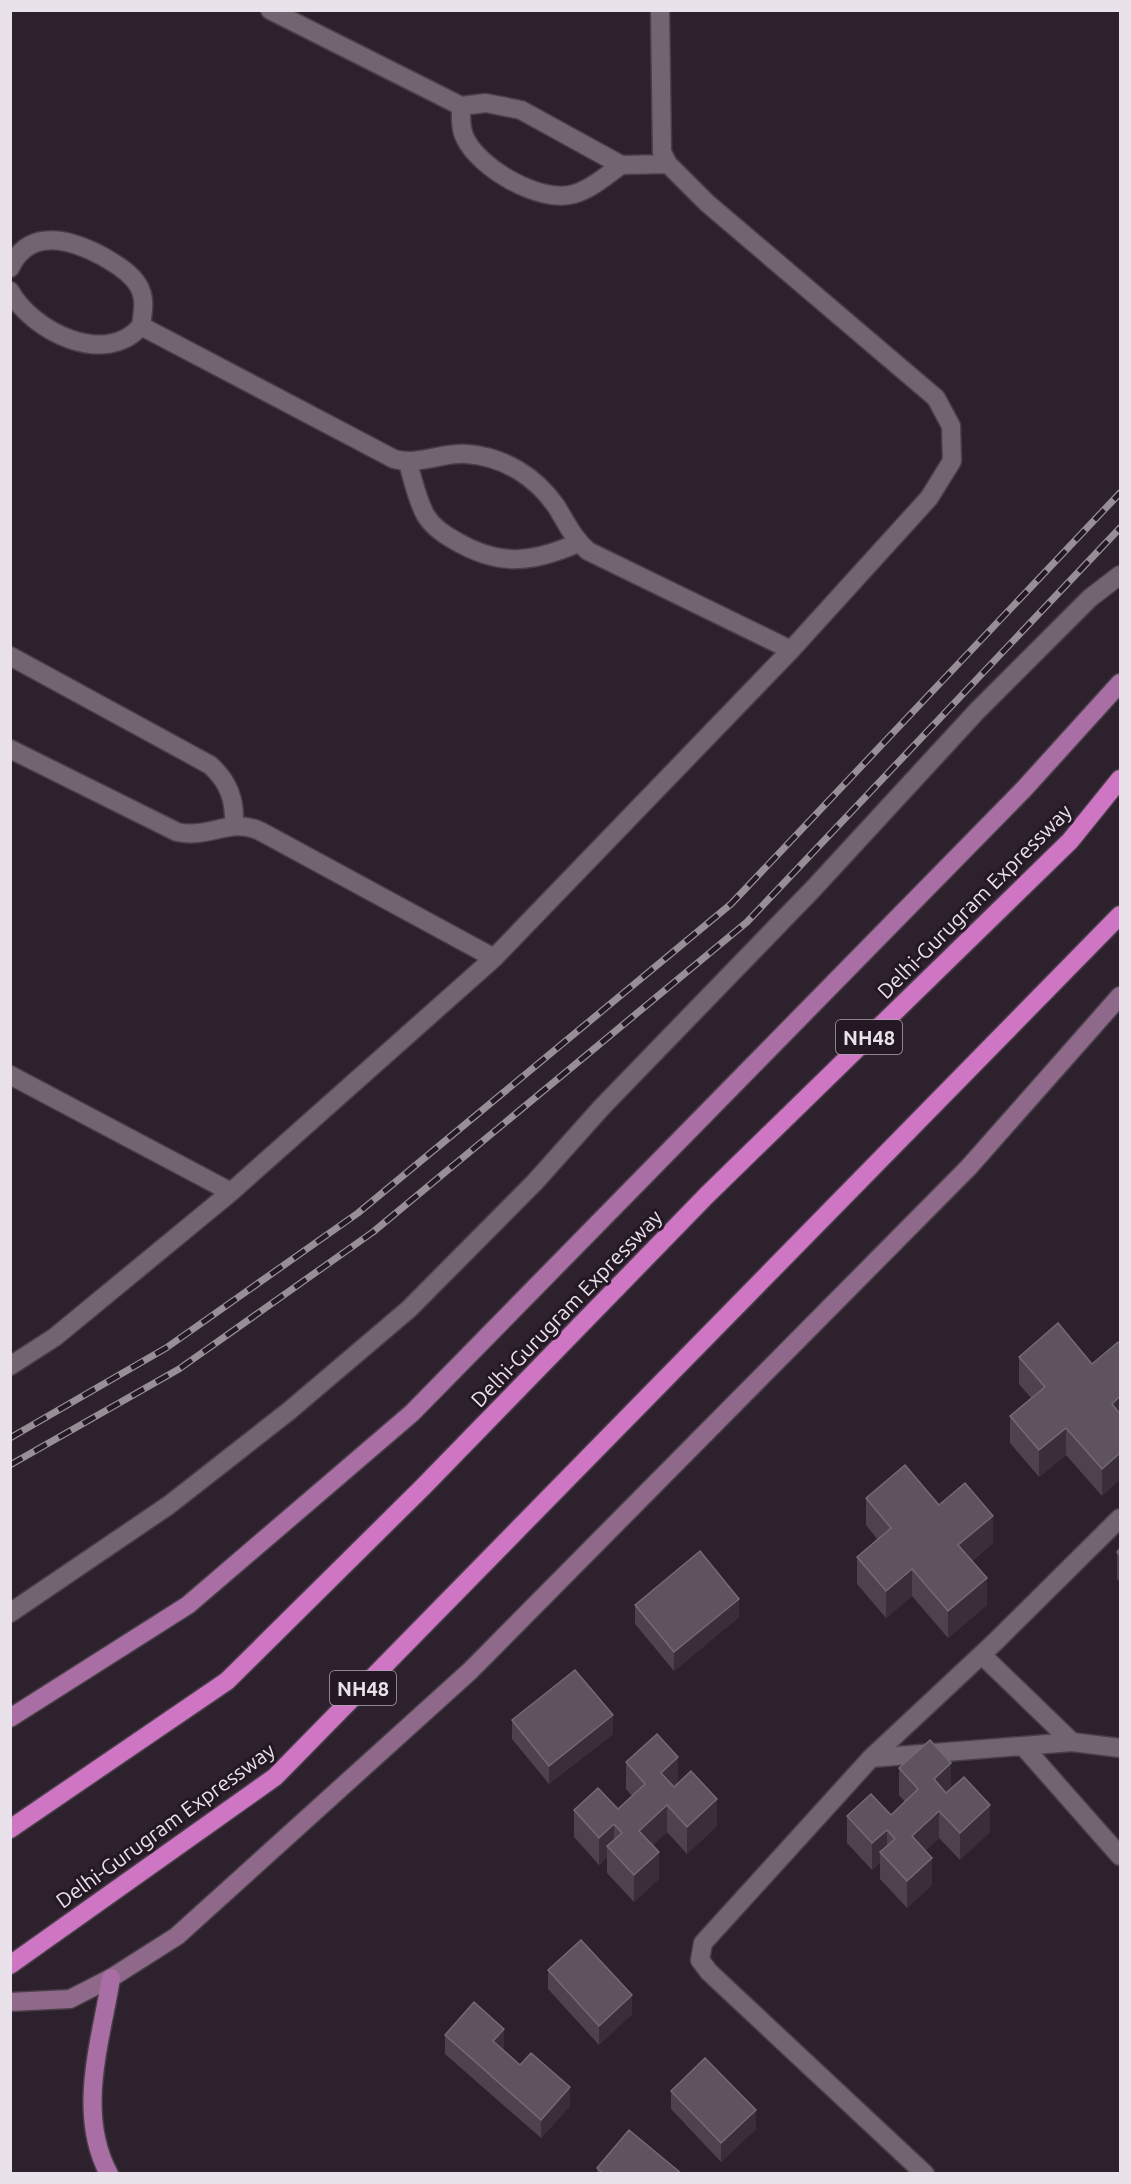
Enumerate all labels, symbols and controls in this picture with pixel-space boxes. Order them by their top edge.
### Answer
street label: Delhi-Gurugram Expressway [872,799,1076,1003]
road number: NH48 [836,1020,902,1054]
street label: Delhi-Gurugram Expressway [465,1205,667,1411]
road number: NH48 [330,1671,396,1705]
street label: Delhi-Gurugram Expressway [51,1738,279,1912]

